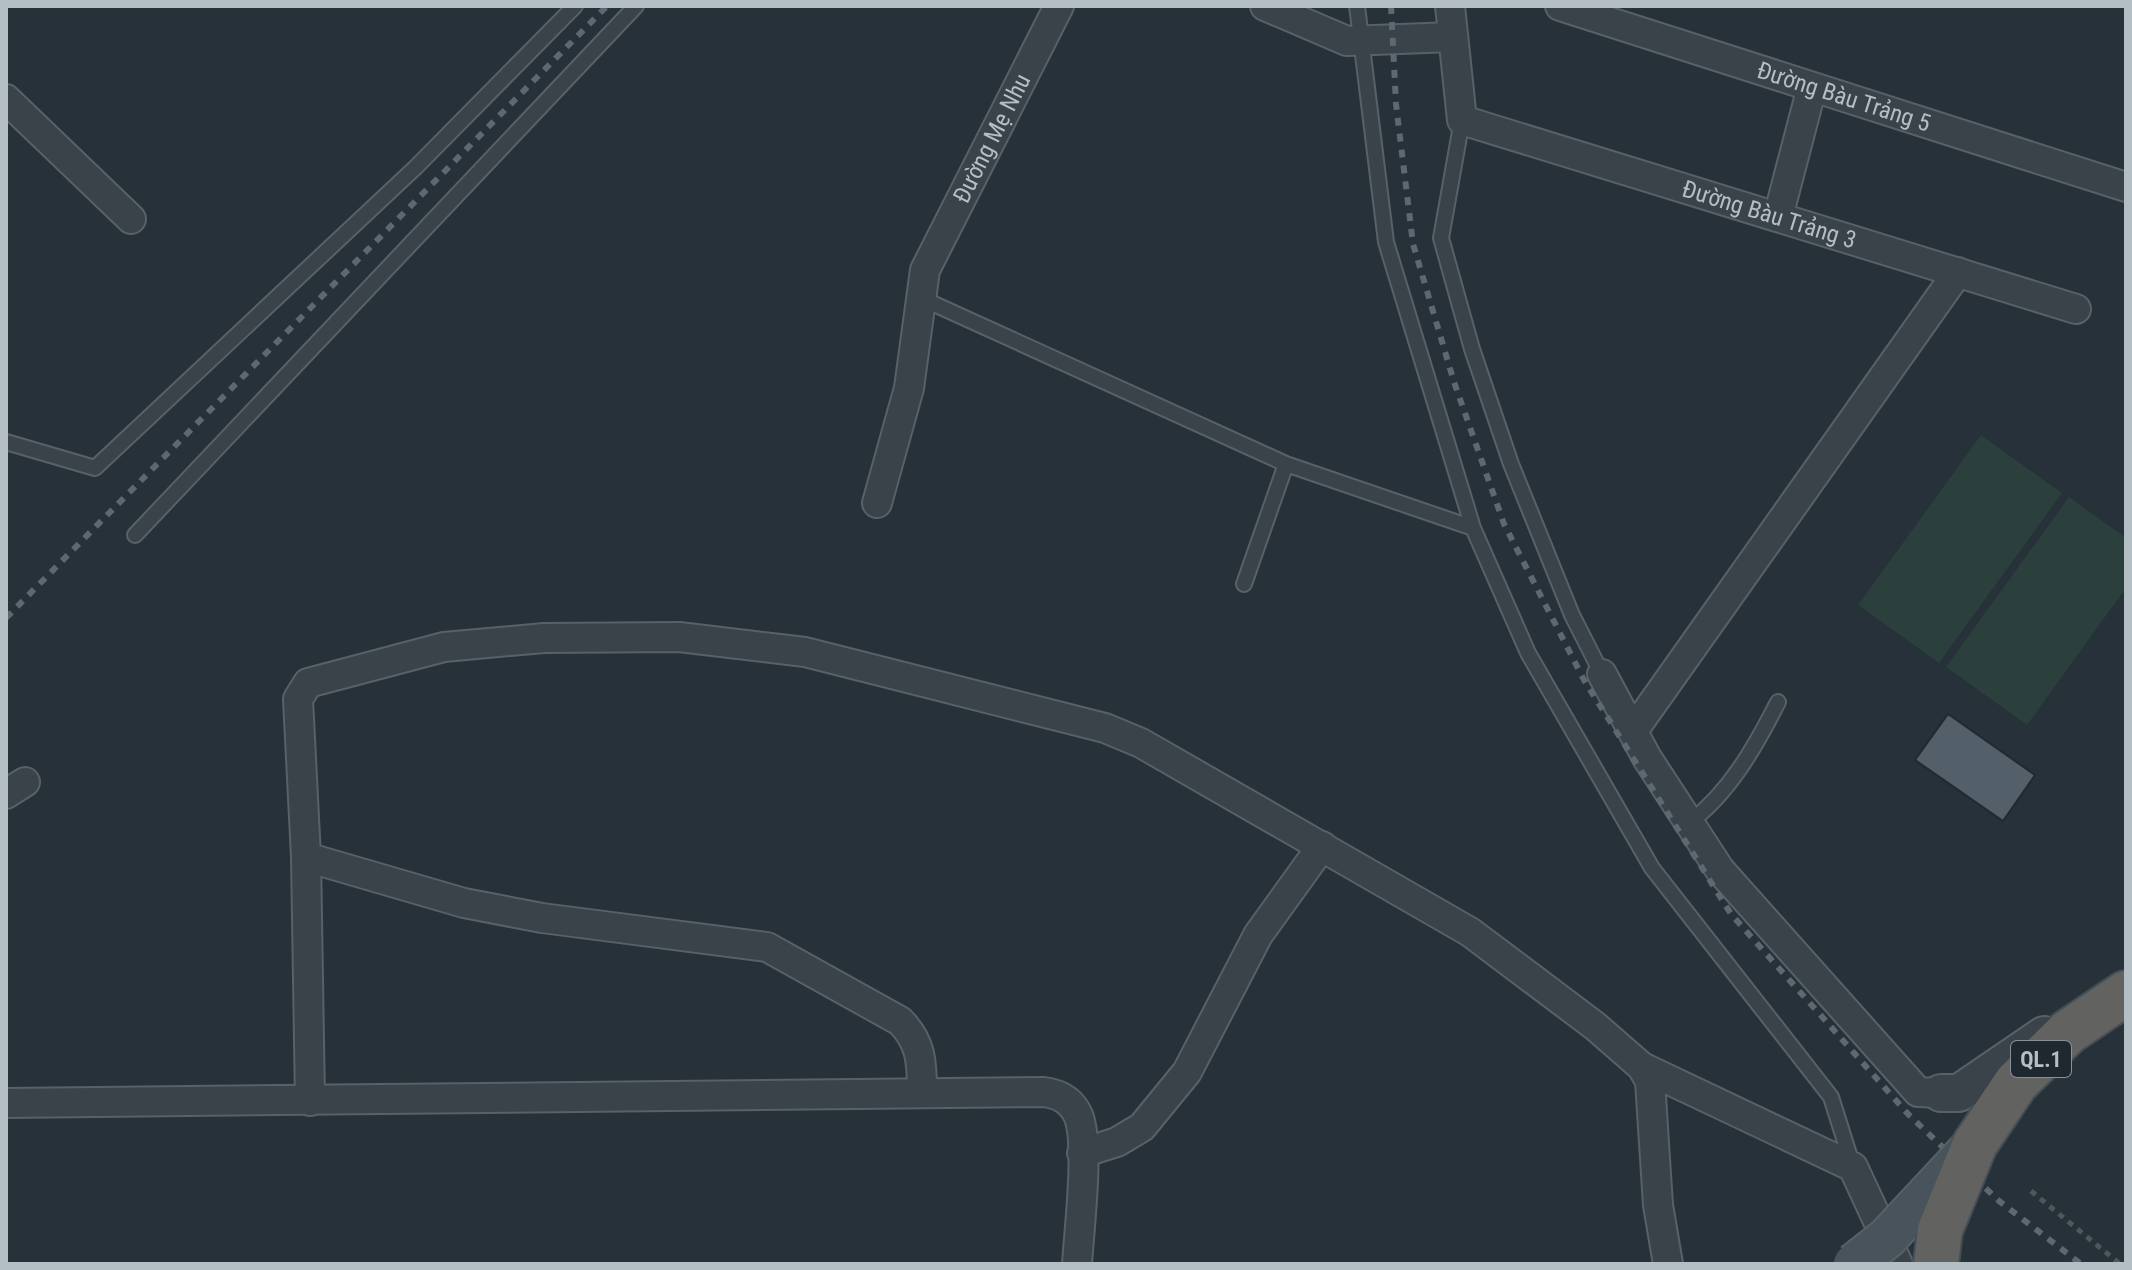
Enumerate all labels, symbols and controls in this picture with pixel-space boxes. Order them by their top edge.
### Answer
street label: Đường Bàu Trảng 5 [1754,56,1934,138]
street label: Đường Mẹ Nhu [947,69,1036,208]
street label: Đường Bàu Trảng 3 [1679,175,1859,254]
road number: QL.1 [2011,1041,2071,1077]

